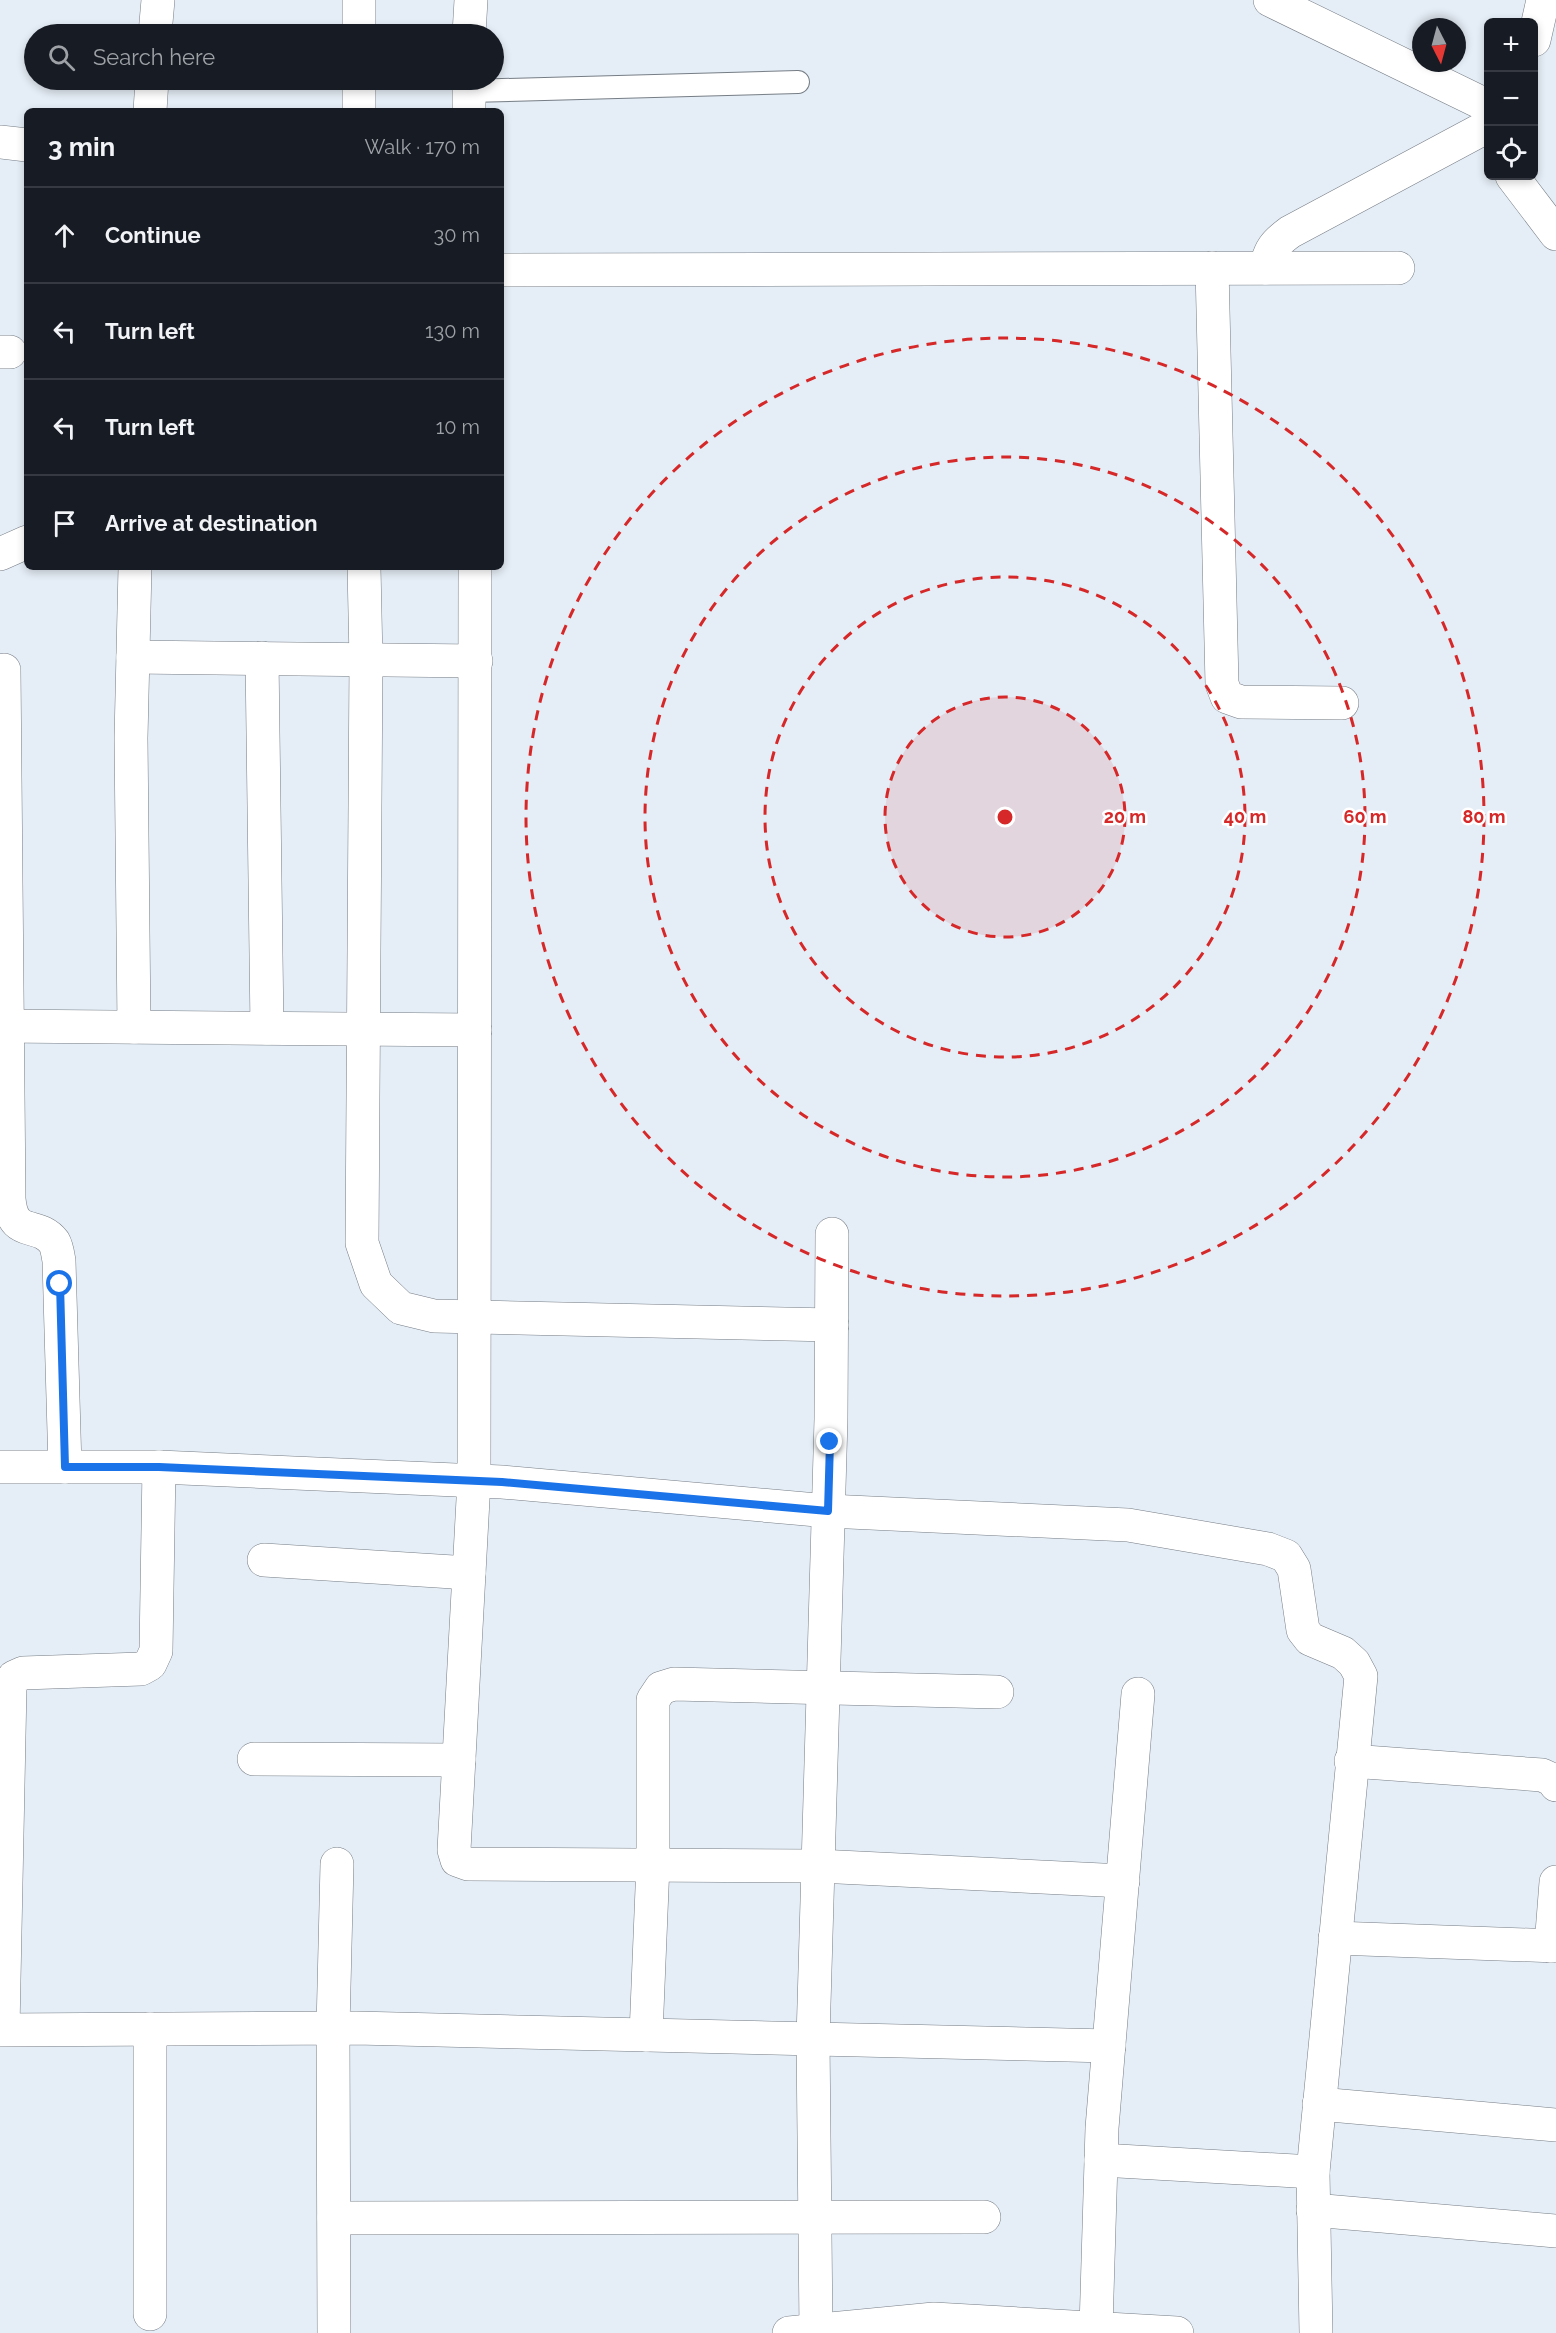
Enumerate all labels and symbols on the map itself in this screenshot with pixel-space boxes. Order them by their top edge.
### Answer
north arrow [1412,18,1466,72]
text: 20 m [1104,806,1146,827]
text: 40 m [1224,806,1266,827]
text: 60 m [1343,806,1387,827]
text: 80 m [1462,806,1506,827]
centre of rings [995,807,1015,827]
route start [46,1270,72,1296]
route end [816,1428,842,1454]

